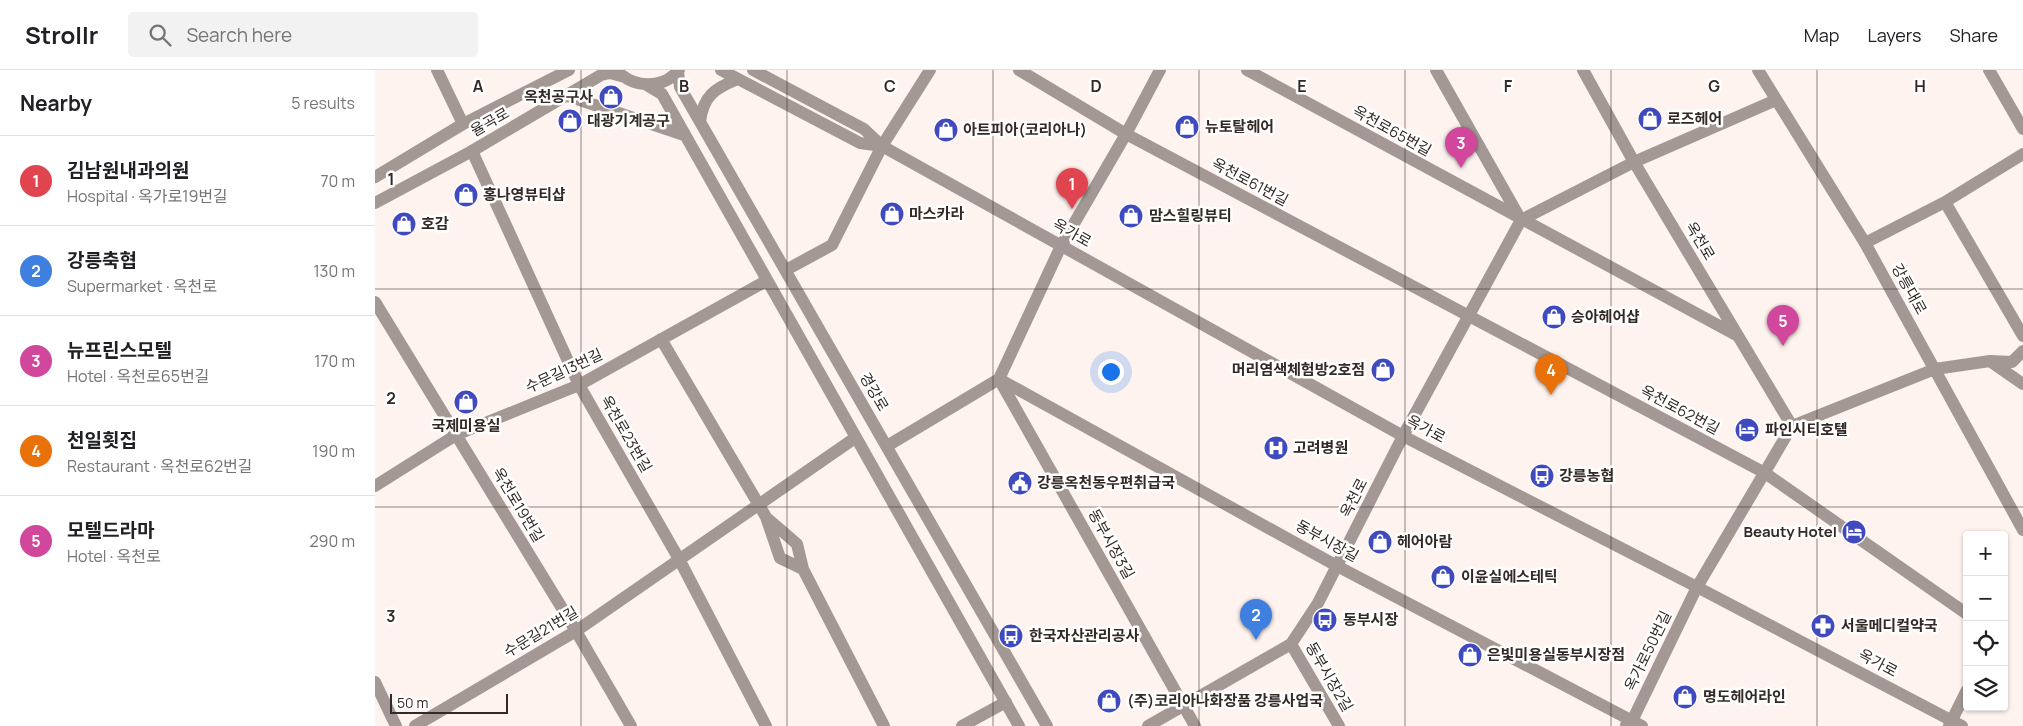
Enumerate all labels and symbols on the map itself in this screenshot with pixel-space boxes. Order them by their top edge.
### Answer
text: A [473,75,484,97]
text: B [679,75,689,97]
text: C [884,75,896,97]
text: D [1090,75,1102,97]
text: E [1297,75,1307,97]
text: F [1504,75,1513,97]
text: G [1708,75,1720,97]
text: H [1914,75,1926,97]
shop icon: 옥천공구사 [598,84,624,110]
place label: 옥천공구사 [524,86,593,107]
street label: 옥천로65번길 [1349,100,1435,161]
street label: 율곡로 [467,102,513,141]
shop icon: 로즈헤어 [1637,106,1663,132]
shop icon: 대광기계공구 [557,108,583,134]
place label: 로즈헤어 [1667,108,1722,129]
place label: 대광기계공구 [587,110,670,131]
shop icon: 뉴토탈헤어 [1174,114,1200,140]
place label: 뉴토탈헤어 [1205,116,1274,137]
shop icon: 아트피아(코리아나) [933,117,959,143]
place label: 아트피아(코리아나) [963,119,1087,140]
pin: 3 [1445,127,1477,168]
street label: 옥천로61번길 [1208,153,1292,211]
text: 1 [387,168,395,190]
pin: 1 [1056,168,1088,209]
shop icon: 홍나영뷰티샵 [453,182,479,208]
place label: 홍나영뷰티샵 [483,184,566,205]
shop icon: 마스카라 [879,201,905,227]
place label: 마스카라 [909,203,964,224]
shop icon: 맘스힐링뷰티 [1118,203,1144,229]
place label: 맘스힐링뷰티 [1149,205,1232,226]
shop icon: 호감 [391,211,417,237]
place label: 호감 [421,213,449,234]
street label: 옥가로 [1049,213,1095,252]
street label: 옥천로 [1681,218,1720,264]
street label: 강릉대로 [1887,260,1932,318]
shop icon: 승아헤어샵 [1541,304,1567,330]
pin: 5 [1767,305,1799,346]
place label: 승아헤어샵 [1571,306,1640,327]
street label: 수문길13번길 [522,343,606,398]
pin: 4 [1535,354,1567,395]
shop icon: 머리염색체험방2호점 [1370,357,1396,383]
your location [1098,359,1124,385]
place label: 머리염색체험방2호점 [1232,359,1365,380]
street label: 경강로 [855,369,894,415]
street label: 옥천로62번길 [1637,380,1724,439]
text: 2 [386,387,396,409]
shop icon: 국제미용실 [453,389,479,415]
street label: 옥천로23번길 [596,391,657,476]
street label: 옥가로 [1403,410,1449,448]
place label: 국제미용실 [431,415,501,436]
hotel icon: 파인시티호텔 [1734,417,1760,443]
place label: 파인시티호텔 [1765,419,1848,440]
hospital icon: 고려병원 [1263,435,1289,461]
place label: 고려병원 [1293,437,1348,458]
street label: 옥천로19번길 [488,463,549,546]
bus stop icon: 강릉농협 [1529,463,1555,489]
place label: 강릉농협 [1559,465,1614,486]
public building icon: 강릉옥천동우편취급국 [1007,470,1033,496]
place label: 강릉옥천동우편취급국 [1037,472,1175,493]
street label: 옥천로 [1335,475,1372,521]
street label: 동부시장3길 [1084,505,1139,583]
street label: 동부시장길 [1292,515,1363,566]
hotel icon: Beauty Hotel [1841,519,1867,545]
place label: Beauty Hotel [1744,521,1837,542]
shop icon: 헤어아람 [1367,529,1393,555]
place label: 헤어아람 [1397,531,1452,552]
shop icon: 이윤실에스테틱 [1430,564,1456,590]
place label: 이윤실에스테틱 [1461,566,1558,587]
pin: 2 [1240,599,1272,640]
street label: 수문길21번길 [500,601,582,662]
text: 3 [386,605,396,627]
bus stop icon: 동부시장 [1312,607,1338,633]
street label: 옥가로50번길 [1619,607,1676,694]
place label: 동부시장 [1343,609,1398,630]
pharmacy icon: 서울메디컬약국 [1810,613,1836,639]
place label: 서울메디컬약국 [1841,615,1938,636]
bus stop icon: 한국자산관리공사 [998,623,1024,649]
place label: 한국자산관리공사 [1029,625,1140,646]
street label: 동부시장2길 [1301,638,1358,716]
shop icon: 은빛미용실동부시장점 [1457,642,1483,668]
place label: 은빛미용실동부시장점 [1487,644,1625,665]
street label: 옥가로 [1855,644,1901,682]
shop icon: 명도헤어라인 [1672,684,1698,710]
place label: 명도헤어라인 [1703,686,1786,707]
shop icon: (주)코리아나화장품 강릉사업국 [1096,688,1122,714]
place label: (주)코리아나화장품 강릉사업국 [1127,690,1323,711]
scale bar [390,691,507,714]

